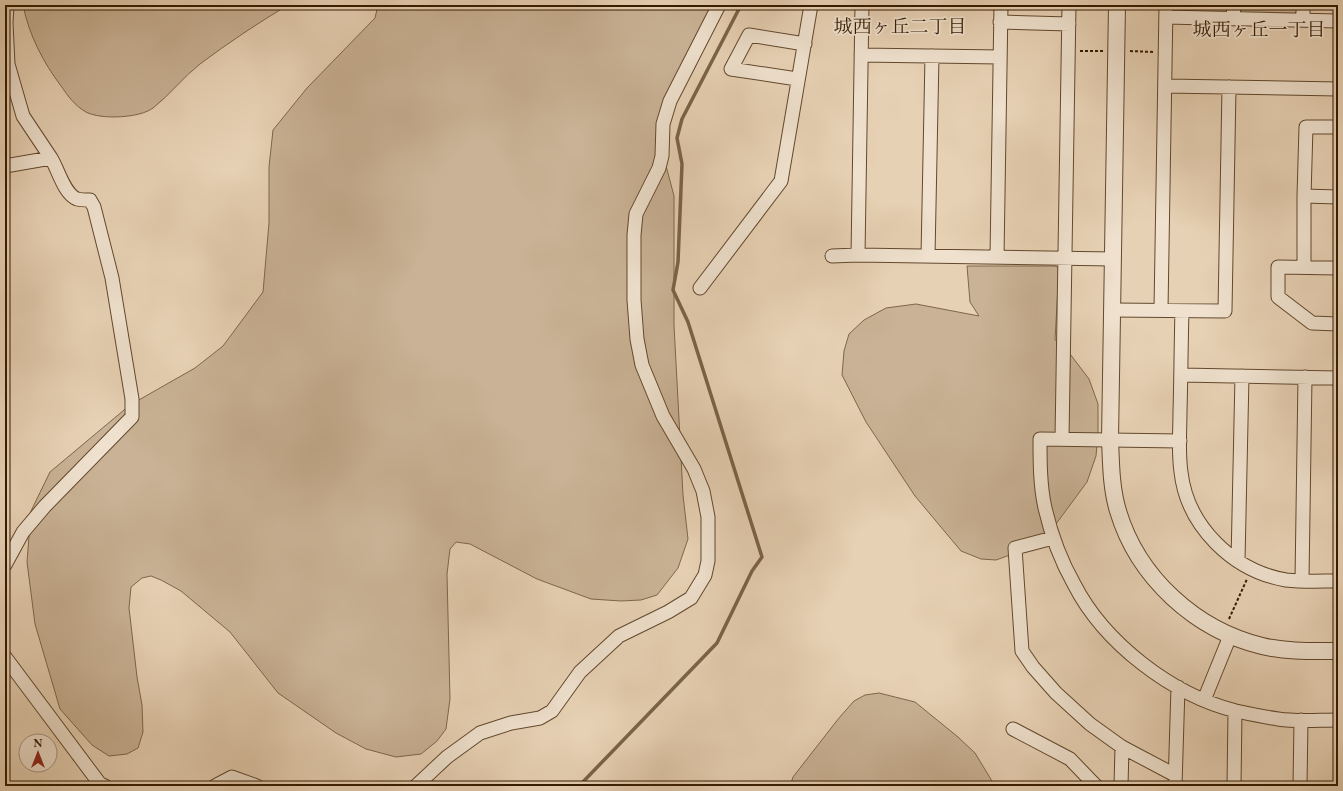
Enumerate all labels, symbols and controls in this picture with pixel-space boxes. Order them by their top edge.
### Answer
district label: 城西ヶ丘二丁目 [833,14,967,39]
district label: 城西ヶ丘一丁目 [1192,17,1326,42]
north arrow [18,733,58,773]
text: N [34,736,43,750]

